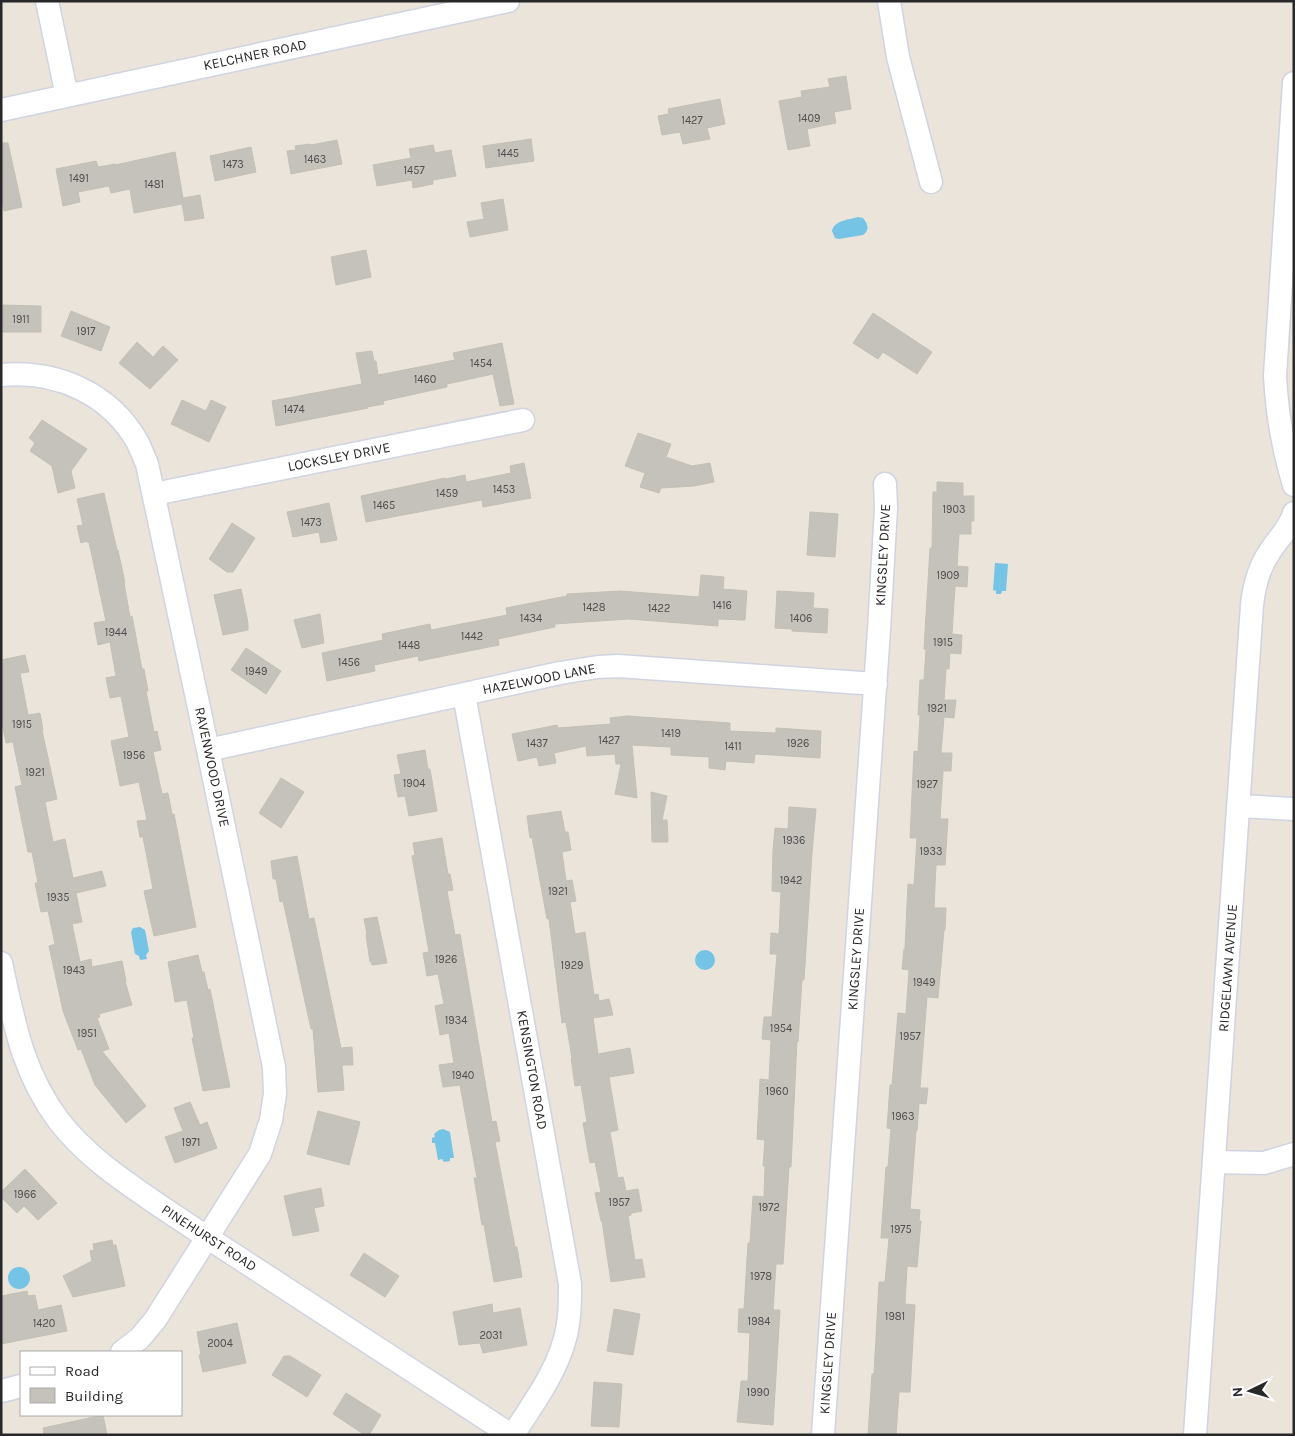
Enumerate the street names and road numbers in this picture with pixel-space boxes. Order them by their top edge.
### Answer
street label: KELCHNER ROAD [202,36,308,74]
street label: LOCKSLEY DRIVE [286,439,392,475]
street label: KINGSLEY DRIVE [872,503,894,607]
street label: HAZELWOOD LANE [481,660,597,698]
street label: RAVENWOOD DRIVE [191,705,233,829]
street label: RIDGELAWN AVENUE [1215,903,1241,1033]
street label: KINGSLEY DRIVE [844,907,868,1011]
street label: KENSINGTON ROAD [513,1009,551,1131]
street label: PINEHURST ROAD [158,1201,260,1275]
street label: KINGSLEY DRIVE [816,1311,840,1415]

